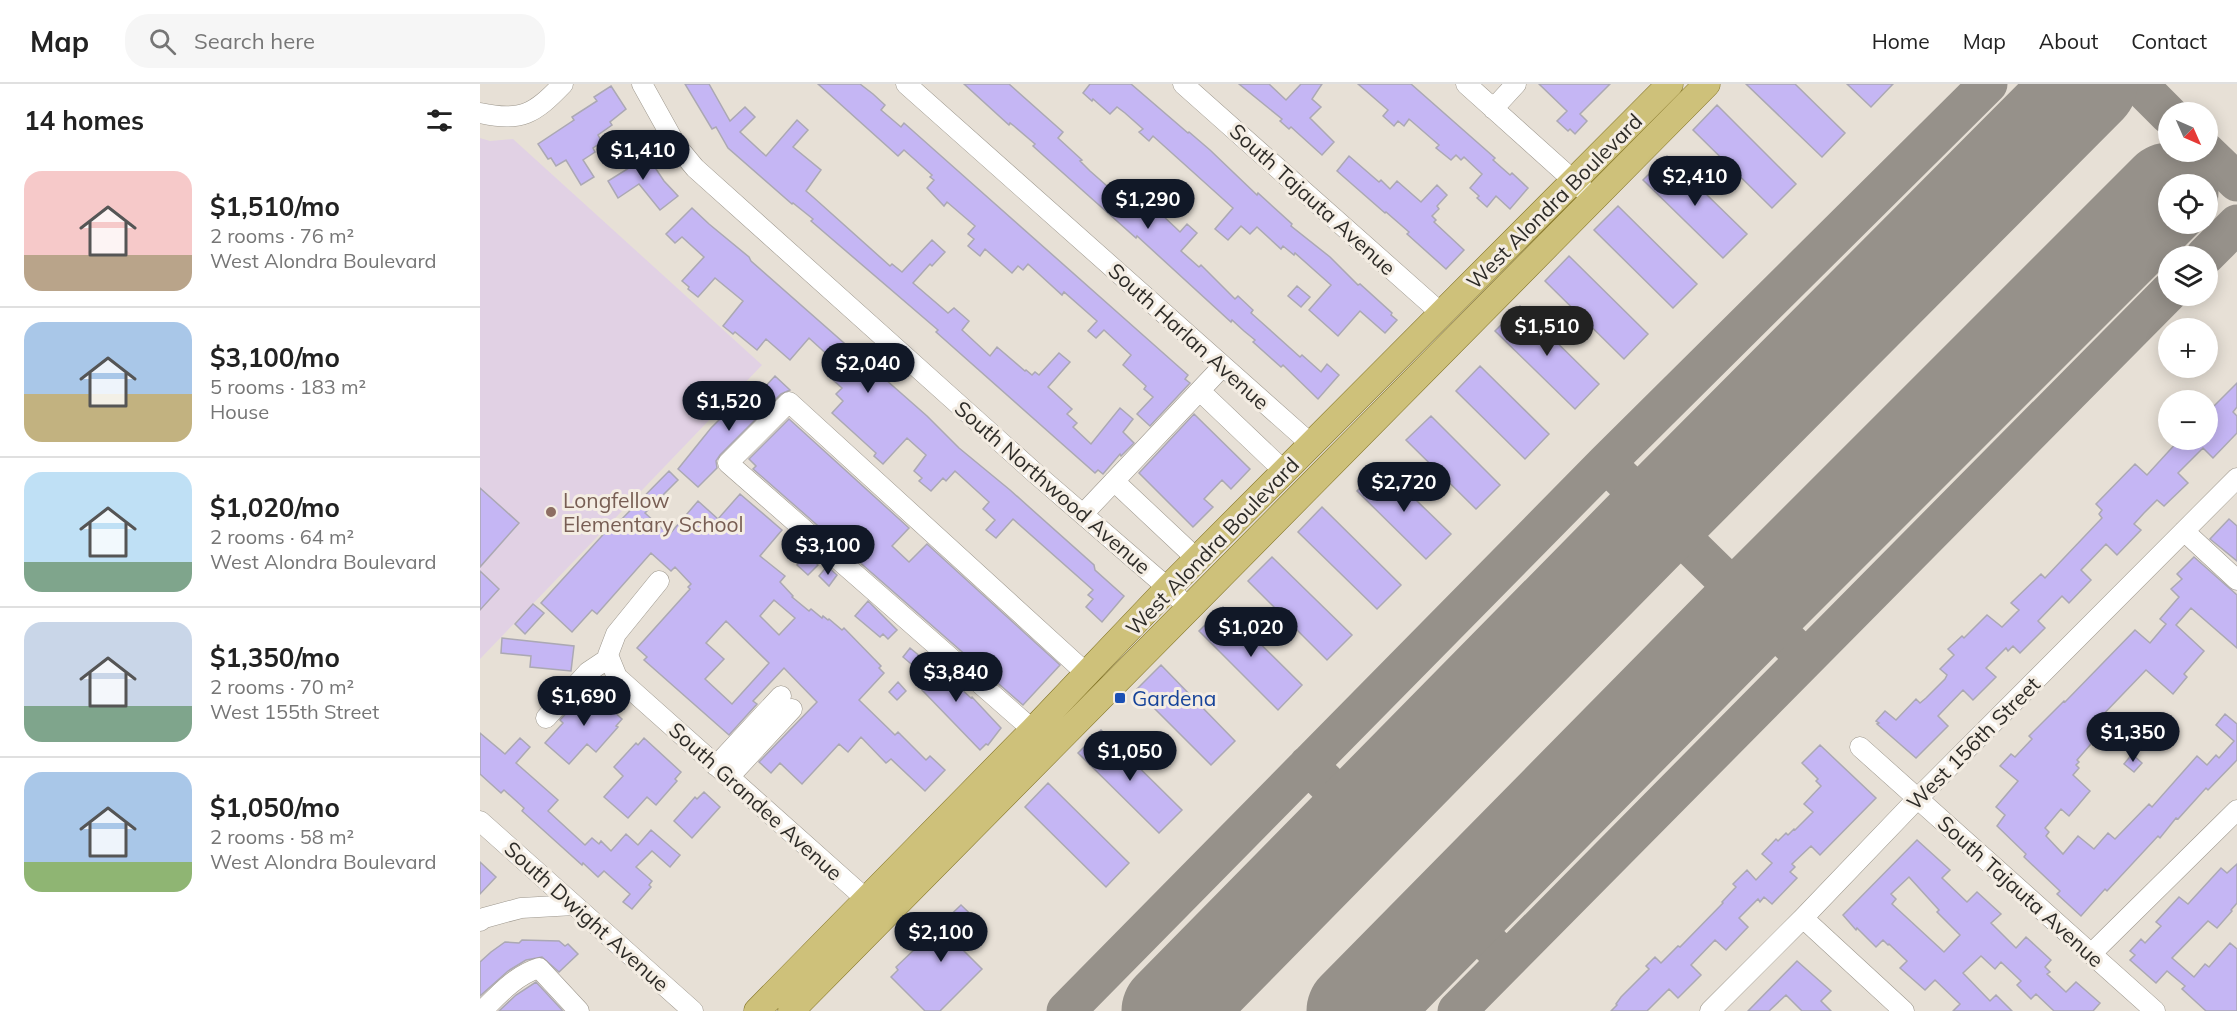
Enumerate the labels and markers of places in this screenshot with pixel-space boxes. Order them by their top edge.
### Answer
pin: $1,410 [594,130,692,181]
pin: $2,410 [1646,156,1744,207]
pin: $1,290 [1099,179,1197,230]
pin: $1,510 [1498,306,1596,357]
pin: $2,040 [819,343,917,394]
pin: $1,520 [680,381,778,432]
pin: $2,720 [1355,462,1453,513]
place label: Longfellow Elementary School [563,487,744,537]
marker: Longfellow Elementary School [544,505,558,519]
pin: $3,100 [779,525,877,576]
pin: $1,020 [1202,607,1300,658]
pin: $3,840 [907,652,1005,703]
pin: $1,690 [535,676,633,727]
place label: Gardena [1132,685,1216,711]
marker: Gardena [1113,691,1127,705]
pin: $1,350 [2084,712,2182,763]
pin: $1,050 [1081,731,1179,782]
pin: $2,100 [892,912,990,963]

